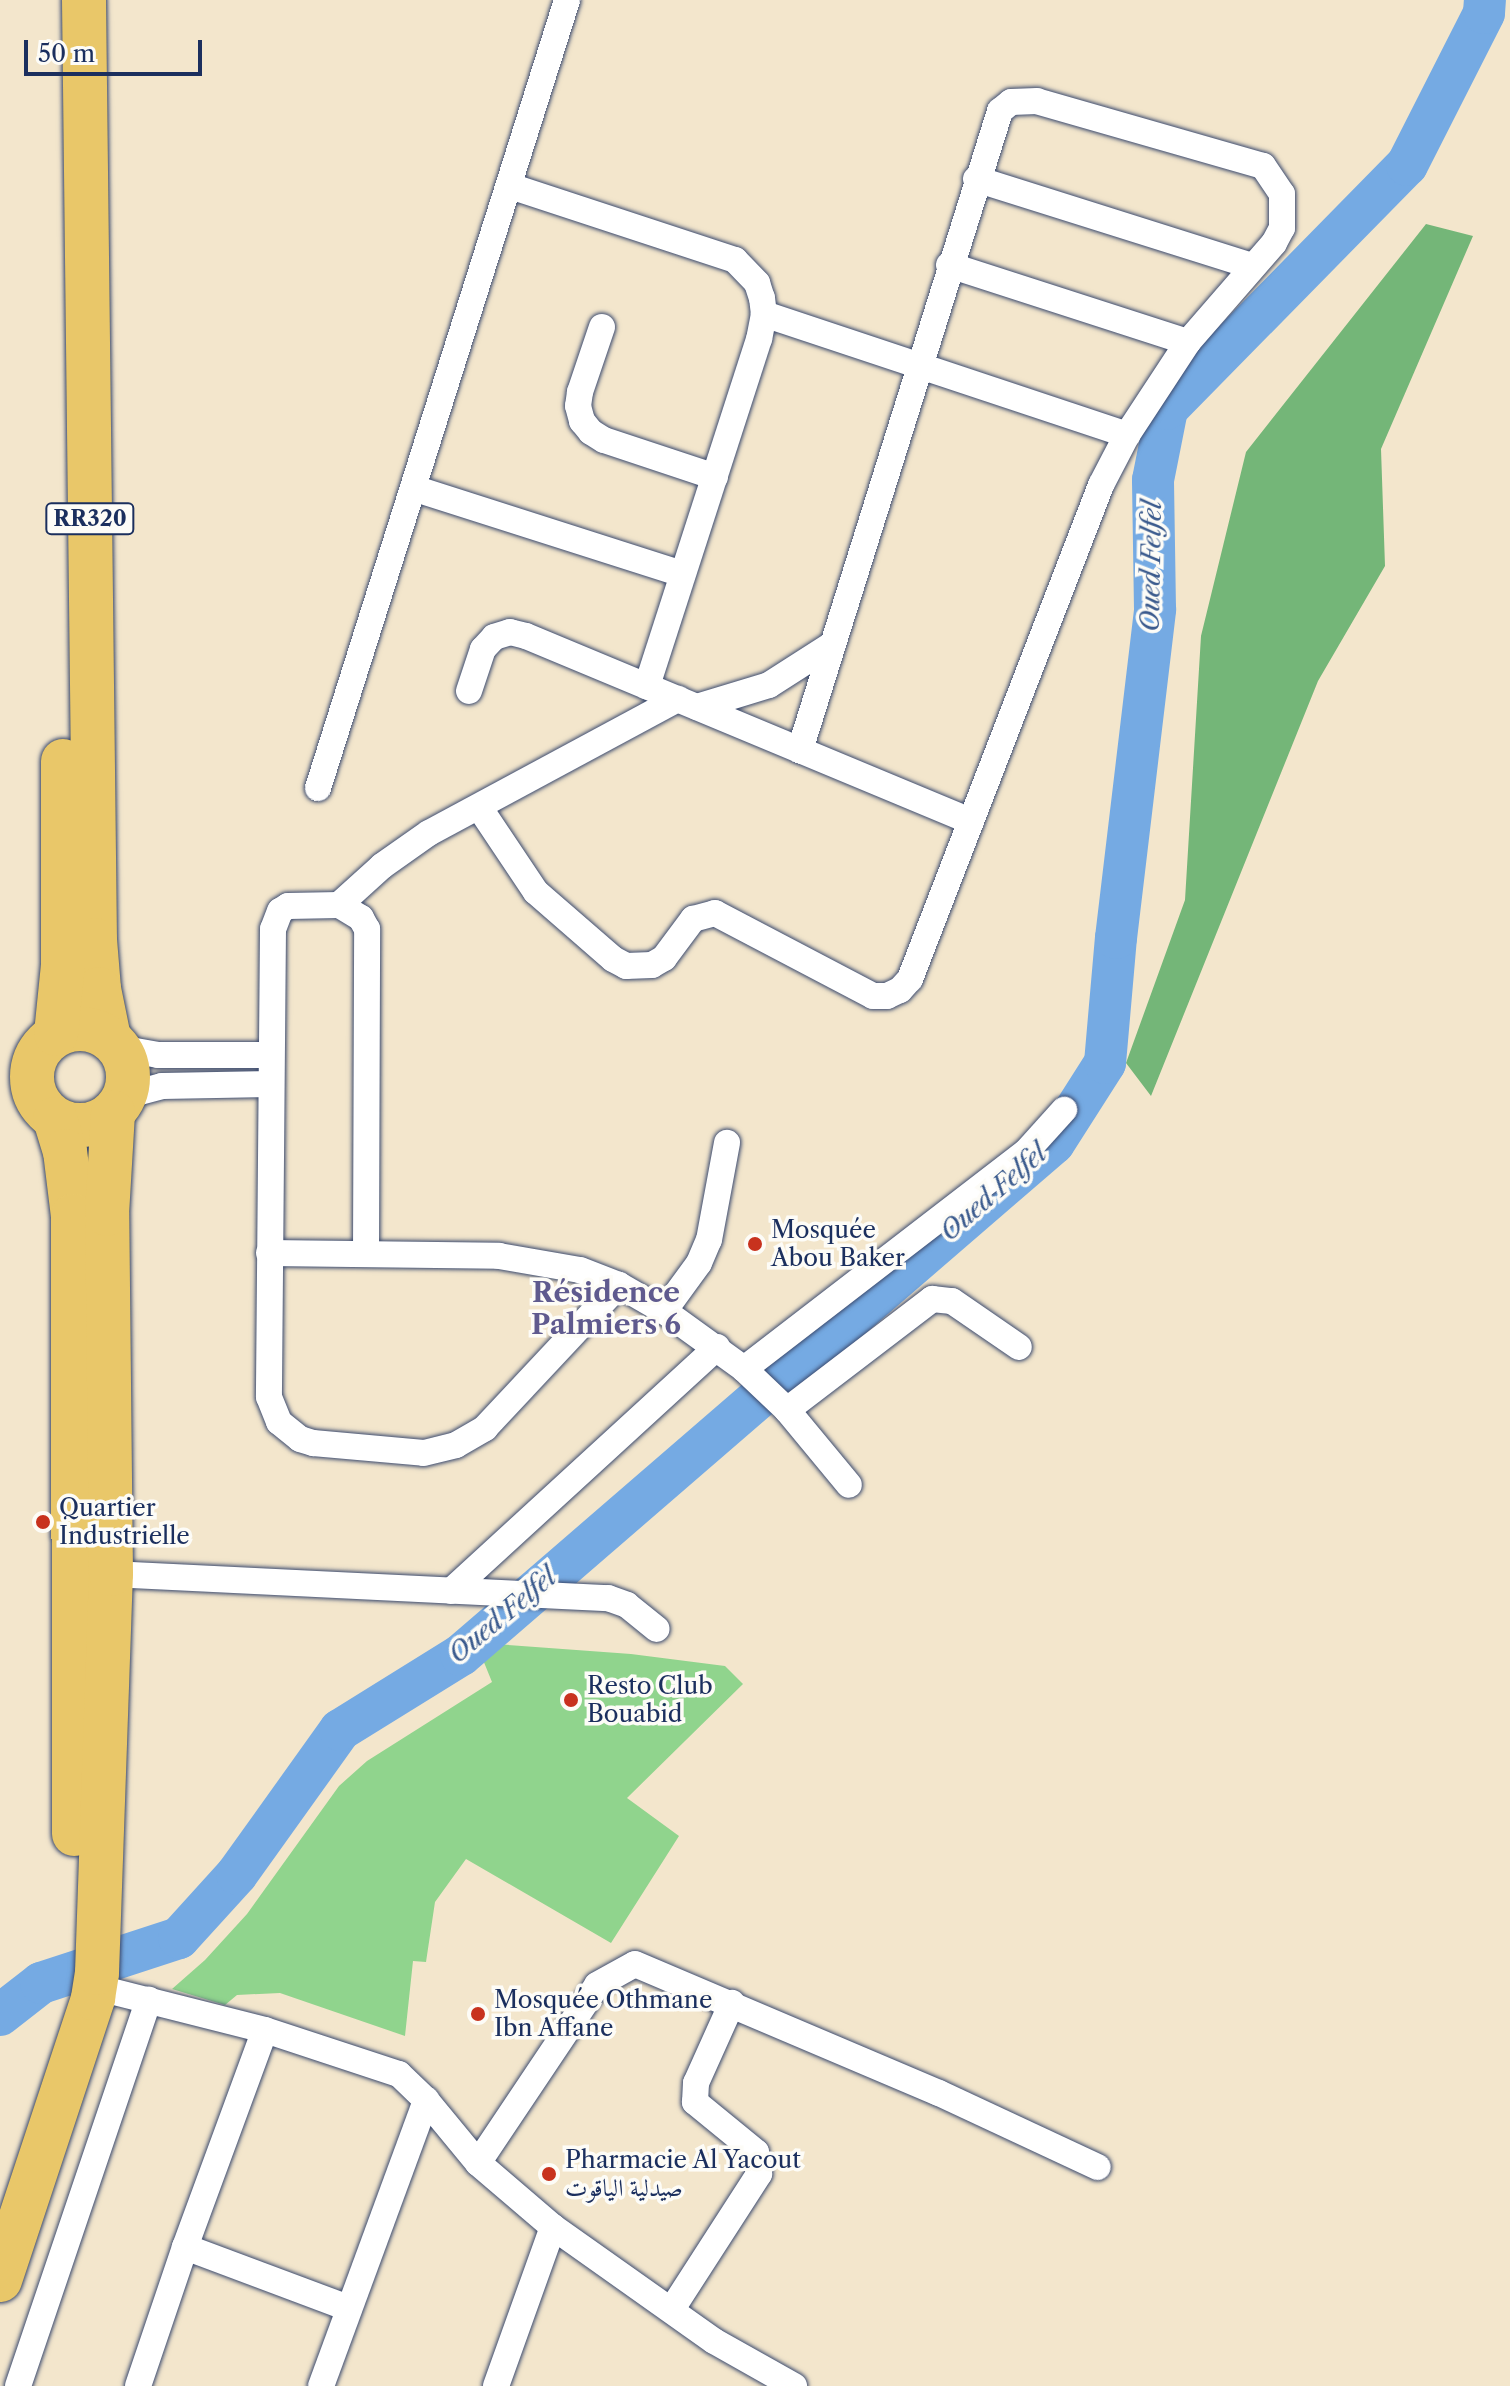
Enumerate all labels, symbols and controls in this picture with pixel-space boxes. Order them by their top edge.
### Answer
scale bar [28,24,206,74]
text: 50 m [38,39,95,68]
water label: Oued Felfel [1135,500,1169,632]
road number: RR320 [44,501,136,537]
water label: Oued Felfel [934,1138,1054,1248]
place label: Mosquée Abou Baker [771,1216,905,1272]
marker: Mosquée Abou Baker [746,1235,764,1253]
district label: Résidence Palmiers 6 [531,1275,681,1341]
place label: Quartier Industrielle [59,1494,190,1550]
marker: Quartier Industrielle [34,1513,52,1531]
water label: Oued Felfel [443,1562,563,1670]
place label: Resto Club Bouabid [587,1672,713,1728]
marker: Resto Club Bouabid [562,1691,580,1709]
place label: Mosquée Othmane Ibn Affane [494,1986,712,2042]
marker: Mosquée Othmane Ibn Affane [469,2005,487,2023]
place label: Pharmacie Al Yacout صيدلية الياقوت [565,2146,803,2202]
marker: Pharmacie Al Yacout صيدلية الياقوت [540,2165,558,2183]

